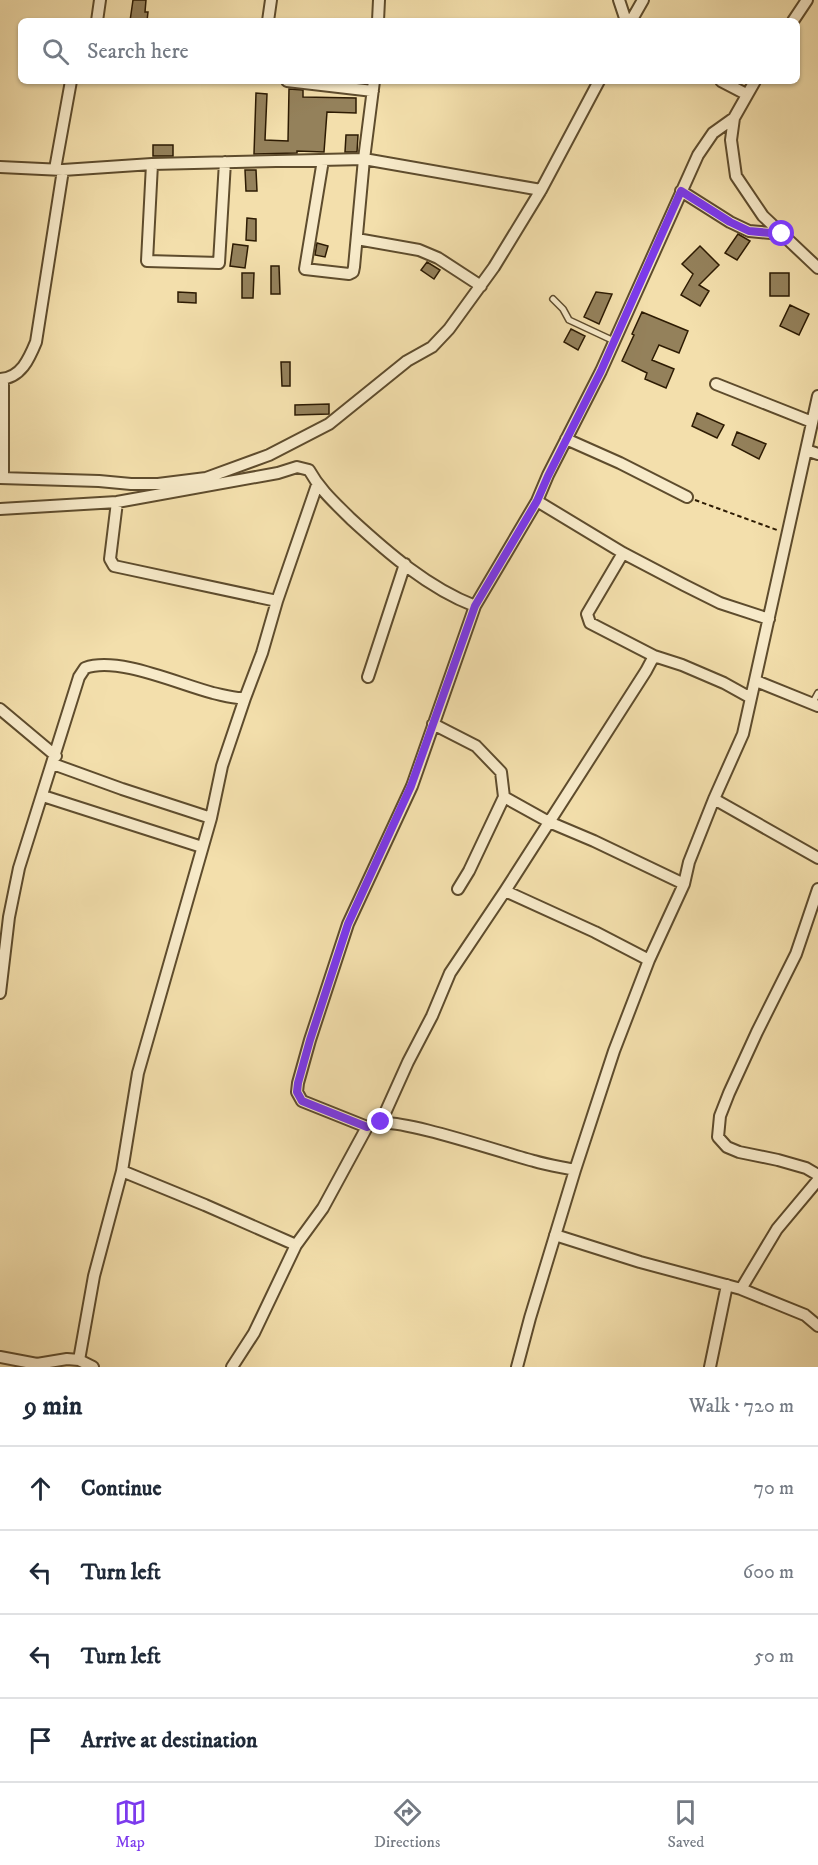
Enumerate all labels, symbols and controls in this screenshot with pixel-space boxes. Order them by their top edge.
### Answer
search box [18,18,800,84]
icon: search [39,35,72,68]
text: Search here [87,38,189,65]
route start [768,220,794,246]
route end [367,1108,393,1134]
text: 9 min [24,1390,82,1423]
text: Walk · 720 m [689,1394,794,1419]
icon: ahead [24,1472,57,1505]
text: Continue [81,1475,162,1502]
text: 70 m [753,1476,794,1501]
icon: left [24,1556,57,1589]
text: Turn left [81,1559,161,1586]
text: 600 m [743,1560,794,1585]
icon: left [24,1640,57,1673]
text: Turn left [81,1643,161,1670]
text: 50 m [754,1644,794,1669]
icon: arrive [24,1724,57,1757]
text: Arrive at destination [81,1727,258,1754]
tab: Map [114,1796,147,1852]
tab: Directions [374,1796,440,1852]
tab: Saved [668,1796,704,1852]

